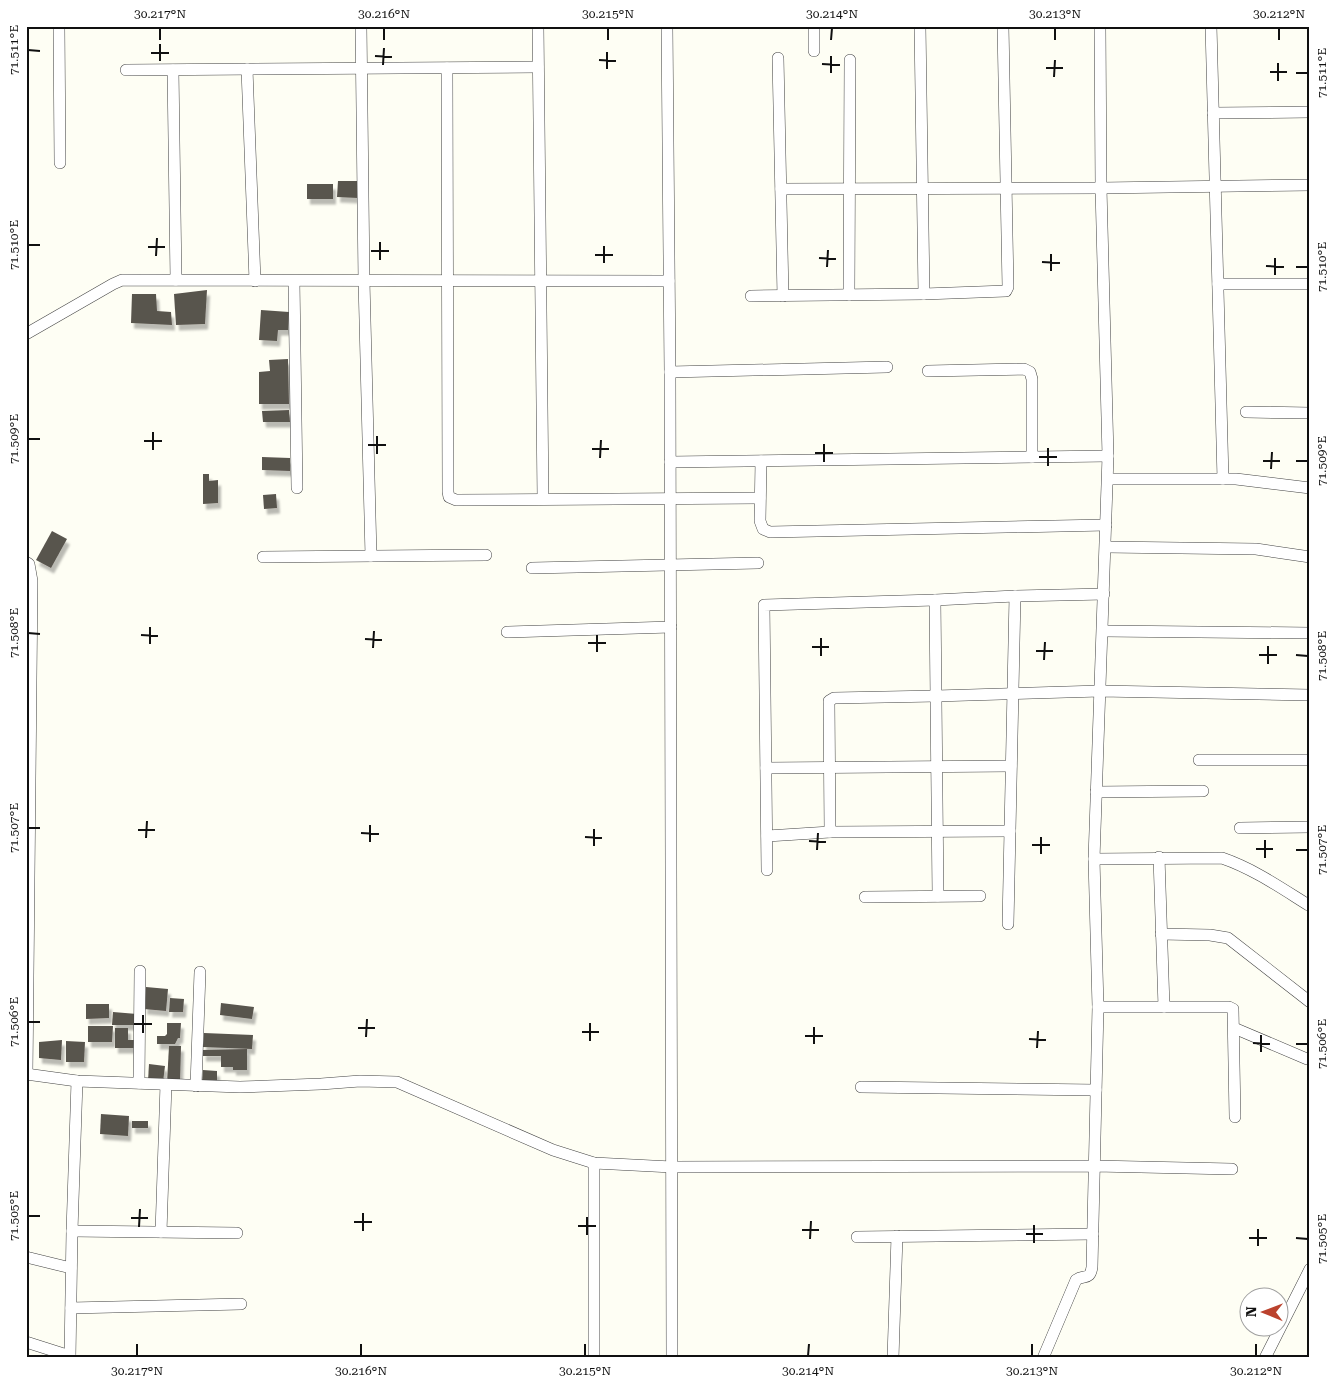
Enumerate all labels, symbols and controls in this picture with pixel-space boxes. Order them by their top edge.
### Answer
text: 30.217°N [134,7,186,21]
text: 30.216°N [358,7,410,21]
text: 30.215°N [582,7,634,21]
text: 30.214°N [806,7,858,21]
text: 30.213°N [1029,7,1081,21]
text: 30.212°N [1253,7,1305,21]
text: 71.511°E [7,25,21,75]
text: 71.511°E [1315,48,1329,98]
text: 71.510°E [7,220,21,270]
text: 71.510°E [1315,242,1329,292]
text: 71.509°E [7,414,21,464]
text: 71.509°E [1315,436,1329,486]
text: 71.508°E [7,608,21,658]
text: 71.508°E [1315,631,1329,681]
text: 71.507°E [7,803,21,853]
text: 71.507°E [1315,825,1329,875]
text: 71.506°E [7,997,21,1047]
text: 71.506°E [1315,1019,1329,1069]
text: 71.505°E [7,1191,21,1241]
text: 71.505°E [1315,1214,1329,1264]
north arrow [1238,1286,1288,1336]
text: N [1243,1306,1259,1317]
text: 30.217°N [111,1364,163,1378]
text: 30.216°N [335,1364,387,1378]
text: 30.215°N [559,1364,611,1378]
text: 30.214°N [782,1364,834,1378]
text: 30.213°N [1006,1364,1058,1378]
text: 30.212°N [1230,1364,1282,1378]

